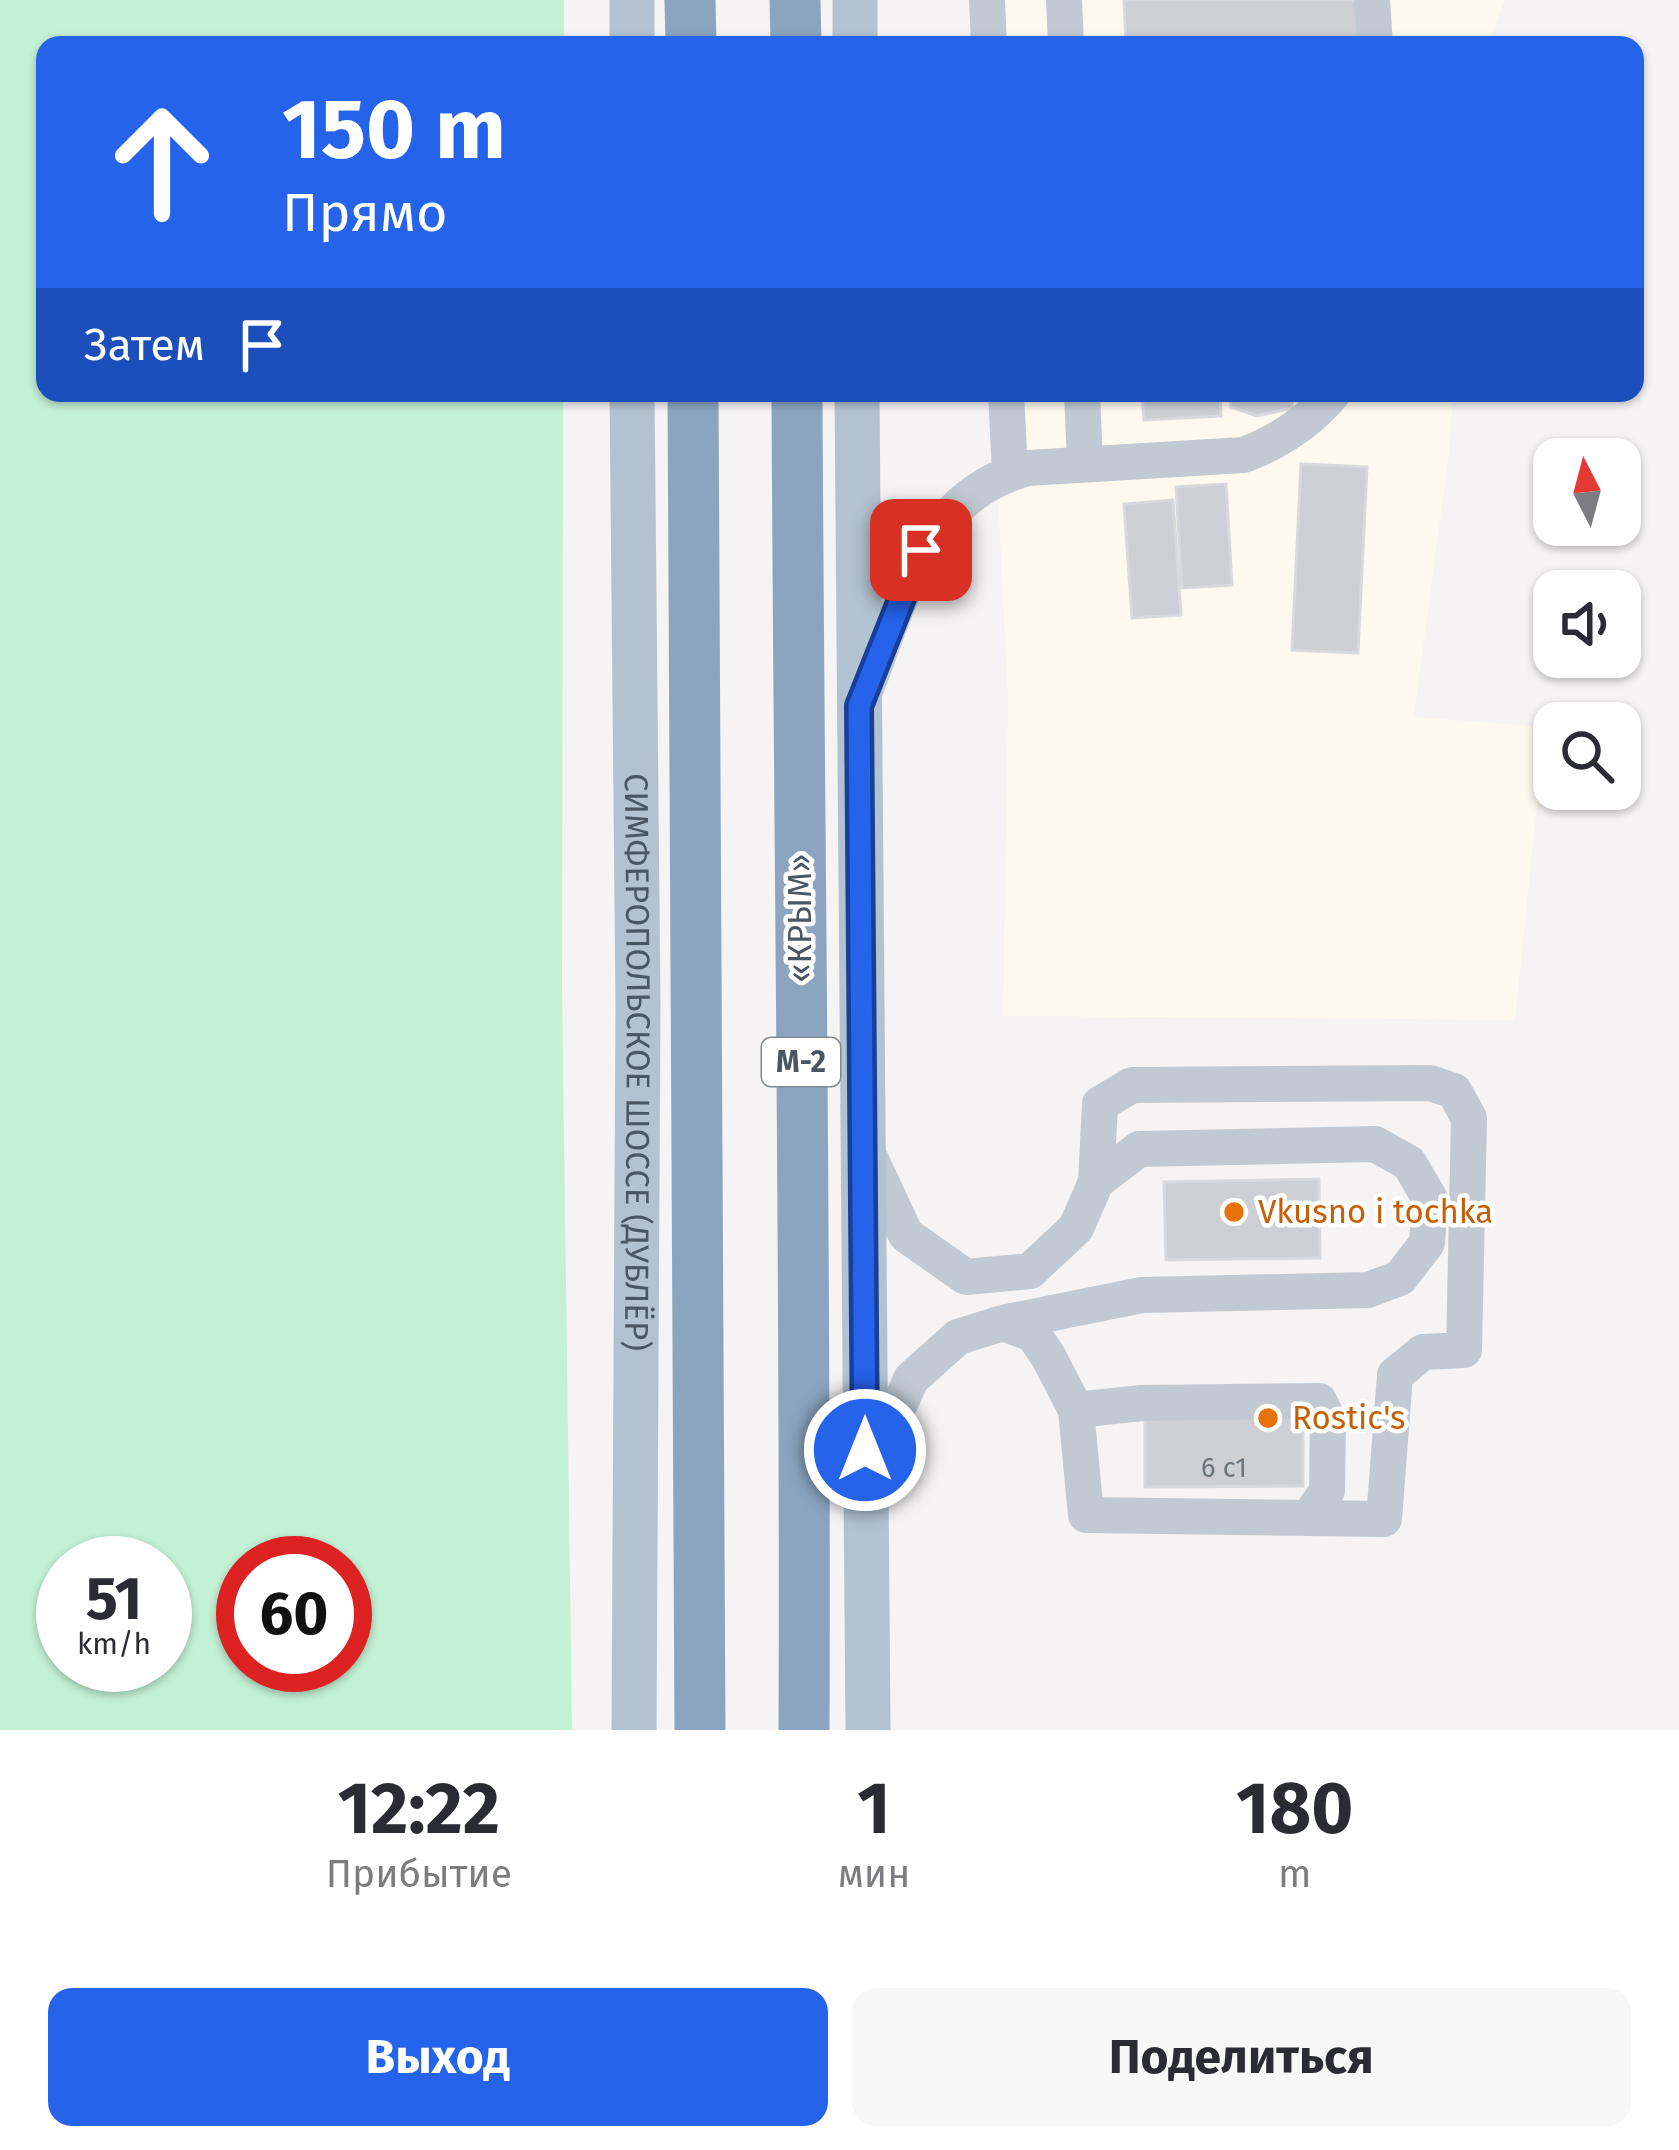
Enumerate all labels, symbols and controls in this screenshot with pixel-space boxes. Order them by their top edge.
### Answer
text: 150 m [282,79,506,180]
icon: ahead [84,84,240,240]
text: Прямо [282,181,448,245]
icon: arrive [229,312,295,378]
text: Затем [84,318,205,372]
north arrow [1533,438,1641,546]
map controls [1533,438,1641,810]
pin [870,499,972,601]
icon: arrive [888,517,954,583]
button: sound [1533,570,1641,678]
button: search [1533,702,1641,810]
street label: СИМФЕРОПОЛЬСКОЕ ШОССЕ (ДУБЛЁР) [616,773,658,1351]
street label: «КРЫМ» [780,854,820,982]
road number: М-2 [762,1038,840,1086]
place label: Vkusno i tochka [1258,1192,1493,1232]
marker: Vkusno i tochka [1221,1199,1247,1225]
position arrow [802,1387,928,1513]
place label: Rostic's [1292,1398,1405,1438]
marker: Rostic's [1255,1405,1281,1431]
house number: 6 с1 [1201,1452,1247,1484]
speed limit sign: 60 [216,1536,372,1692]
text: 51 [86,1563,142,1635]
text: km/h [77,1626,151,1662]
text: 12:22 [338,1766,500,1852]
text: 1 [857,1766,891,1852]
text: 180 [1236,1766,1353,1852]
text: Прибытие [326,1851,512,1897]
text: мин [838,1851,910,1897]
text: m [1278,1851,1311,1897]
button: Выход [48,1988,828,2126]
button: Поделиться [852,1988,1631,2126]

